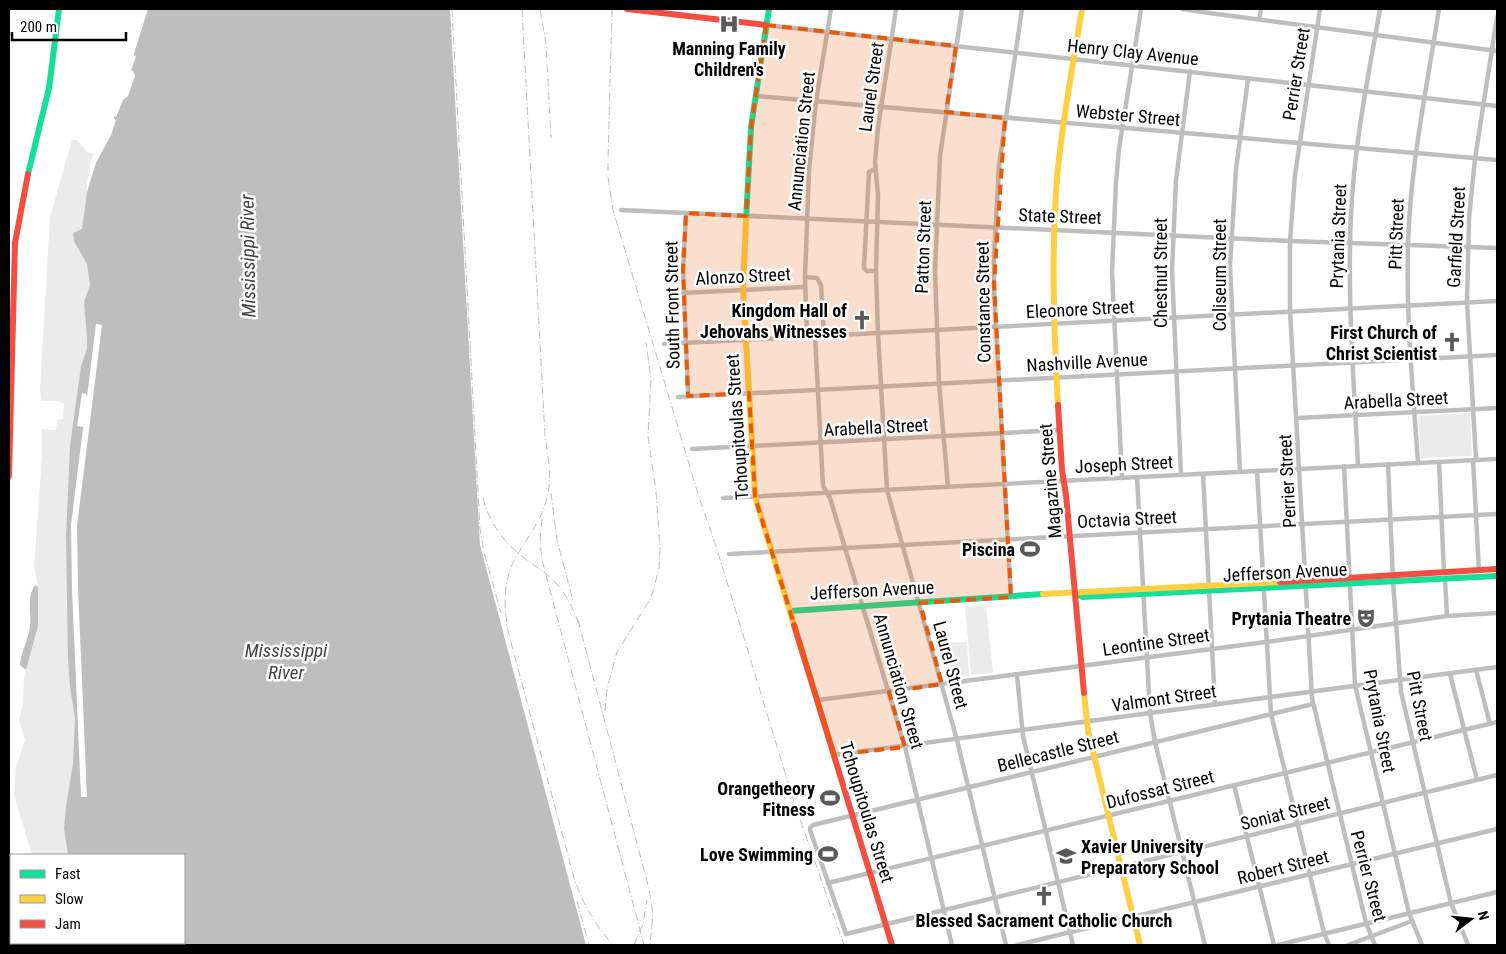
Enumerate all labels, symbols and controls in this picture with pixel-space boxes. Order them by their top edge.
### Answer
scale bar [12,10,126,42]
hospital icon: Manning Family Children's [718,13,740,35]
text: 200 m [20,18,57,36]
street label: Perrier Street [1278,26,1314,122]
street label: Henry Clay Avenue [1066,35,1200,69]
place label: Manning Family Children's [672,38,786,80]
street label: Laurel Street [854,41,888,133]
street label: Annunciation Street [783,70,819,212]
street label: Webster Street [1075,100,1181,130]
street label: Prytania Street [1326,183,1350,289]
street label: Garfield Street [1443,186,1469,288]
water label: Mississippi River [235,194,261,318]
street label: Pitt Street [1384,198,1408,270]
street label: Patton Street [911,200,935,294]
street label: State Street [1018,204,1102,228]
street label: Chestnut Street [1150,218,1171,328]
street label: Coliseum Street [1209,219,1230,331]
street label: South Front Street [660,241,684,369]
street label: Constance Street [971,241,995,363]
street label: Alonzo Street [695,263,791,289]
street label: Eleonore Street [1025,296,1135,322]
place label: Kingdom Hall of Jehovahs Witnesses [700,300,847,342]
church icon: Kingdom Hall of Jehovahs Witnesses [851,309,873,331]
place label: First Church of Christ Scientist [1326,322,1437,364]
church icon: First Church of Christ Scientist [1441,331,1463,353]
street label: Nashville Avenue [1026,348,1148,376]
street label: Tchoupitoulas Street [721,353,753,501]
street label: Arabella Street [1343,387,1449,413]
street label: Arabella Street [823,414,929,440]
street label: Magazine Street [1035,423,1065,539]
street label: Perrier Street [1274,434,1300,528]
street label: Joseph Street [1074,451,1174,477]
street label: Octavia Street [1077,506,1177,532]
sports icon: Piscina [1019,538,1041,560]
place label: Piscina [962,539,1015,560]
street label: Jefferson Avenue [1222,558,1348,586]
street label: Jefferson Avenue [809,576,935,604]
theatre icon: Prytania Theatre [1355,607,1377,629]
place label: Prytania Theatre [1231,608,1351,629]
street label: Annunciation Street [870,611,928,751]
street label: Laurel Street [929,619,973,711]
street label: Leontine Street [1101,624,1211,660]
water label: Mississippi River [245,639,328,684]
street label: Prytania Street [1360,668,1400,774]
street label: Pitt Street [1403,669,1437,743]
street label: Valmont Street [1110,680,1218,716]
street label: Bellecastle Street [995,726,1121,776]
street label: Tchoupitoulas Street [836,739,898,885]
street label: Dufossat Street [1104,765,1216,813]
place label: Orangetheory Fitness [717,778,815,820]
sports icon: Orangetheory Fitness [819,787,841,809]
street label: Soniat Street [1238,792,1332,834]
street label: Perrier Street [1347,828,1391,924]
place label: Xavier University Preparatory School [1081,836,1219,878]
sports icon: Love Swimming [817,843,839,865]
place label: Love Swimming [700,844,813,865]
school or university icon: Xavier University Preparatory School [1055,845,1077,867]
street label: Robert Street [1235,846,1331,888]
legend [10,854,185,944]
text: Fast [55,865,80,883]
church icon: Blessed Sacrament Catholic Church [1033,885,1055,907]
text: Slow [55,890,84,908]
north arrow [1446,894,1496,944]
text: N [1475,909,1492,922]
place label: Blessed Sacrament Catholic Church [916,910,1172,931]
text: Jam [55,915,81,933]

